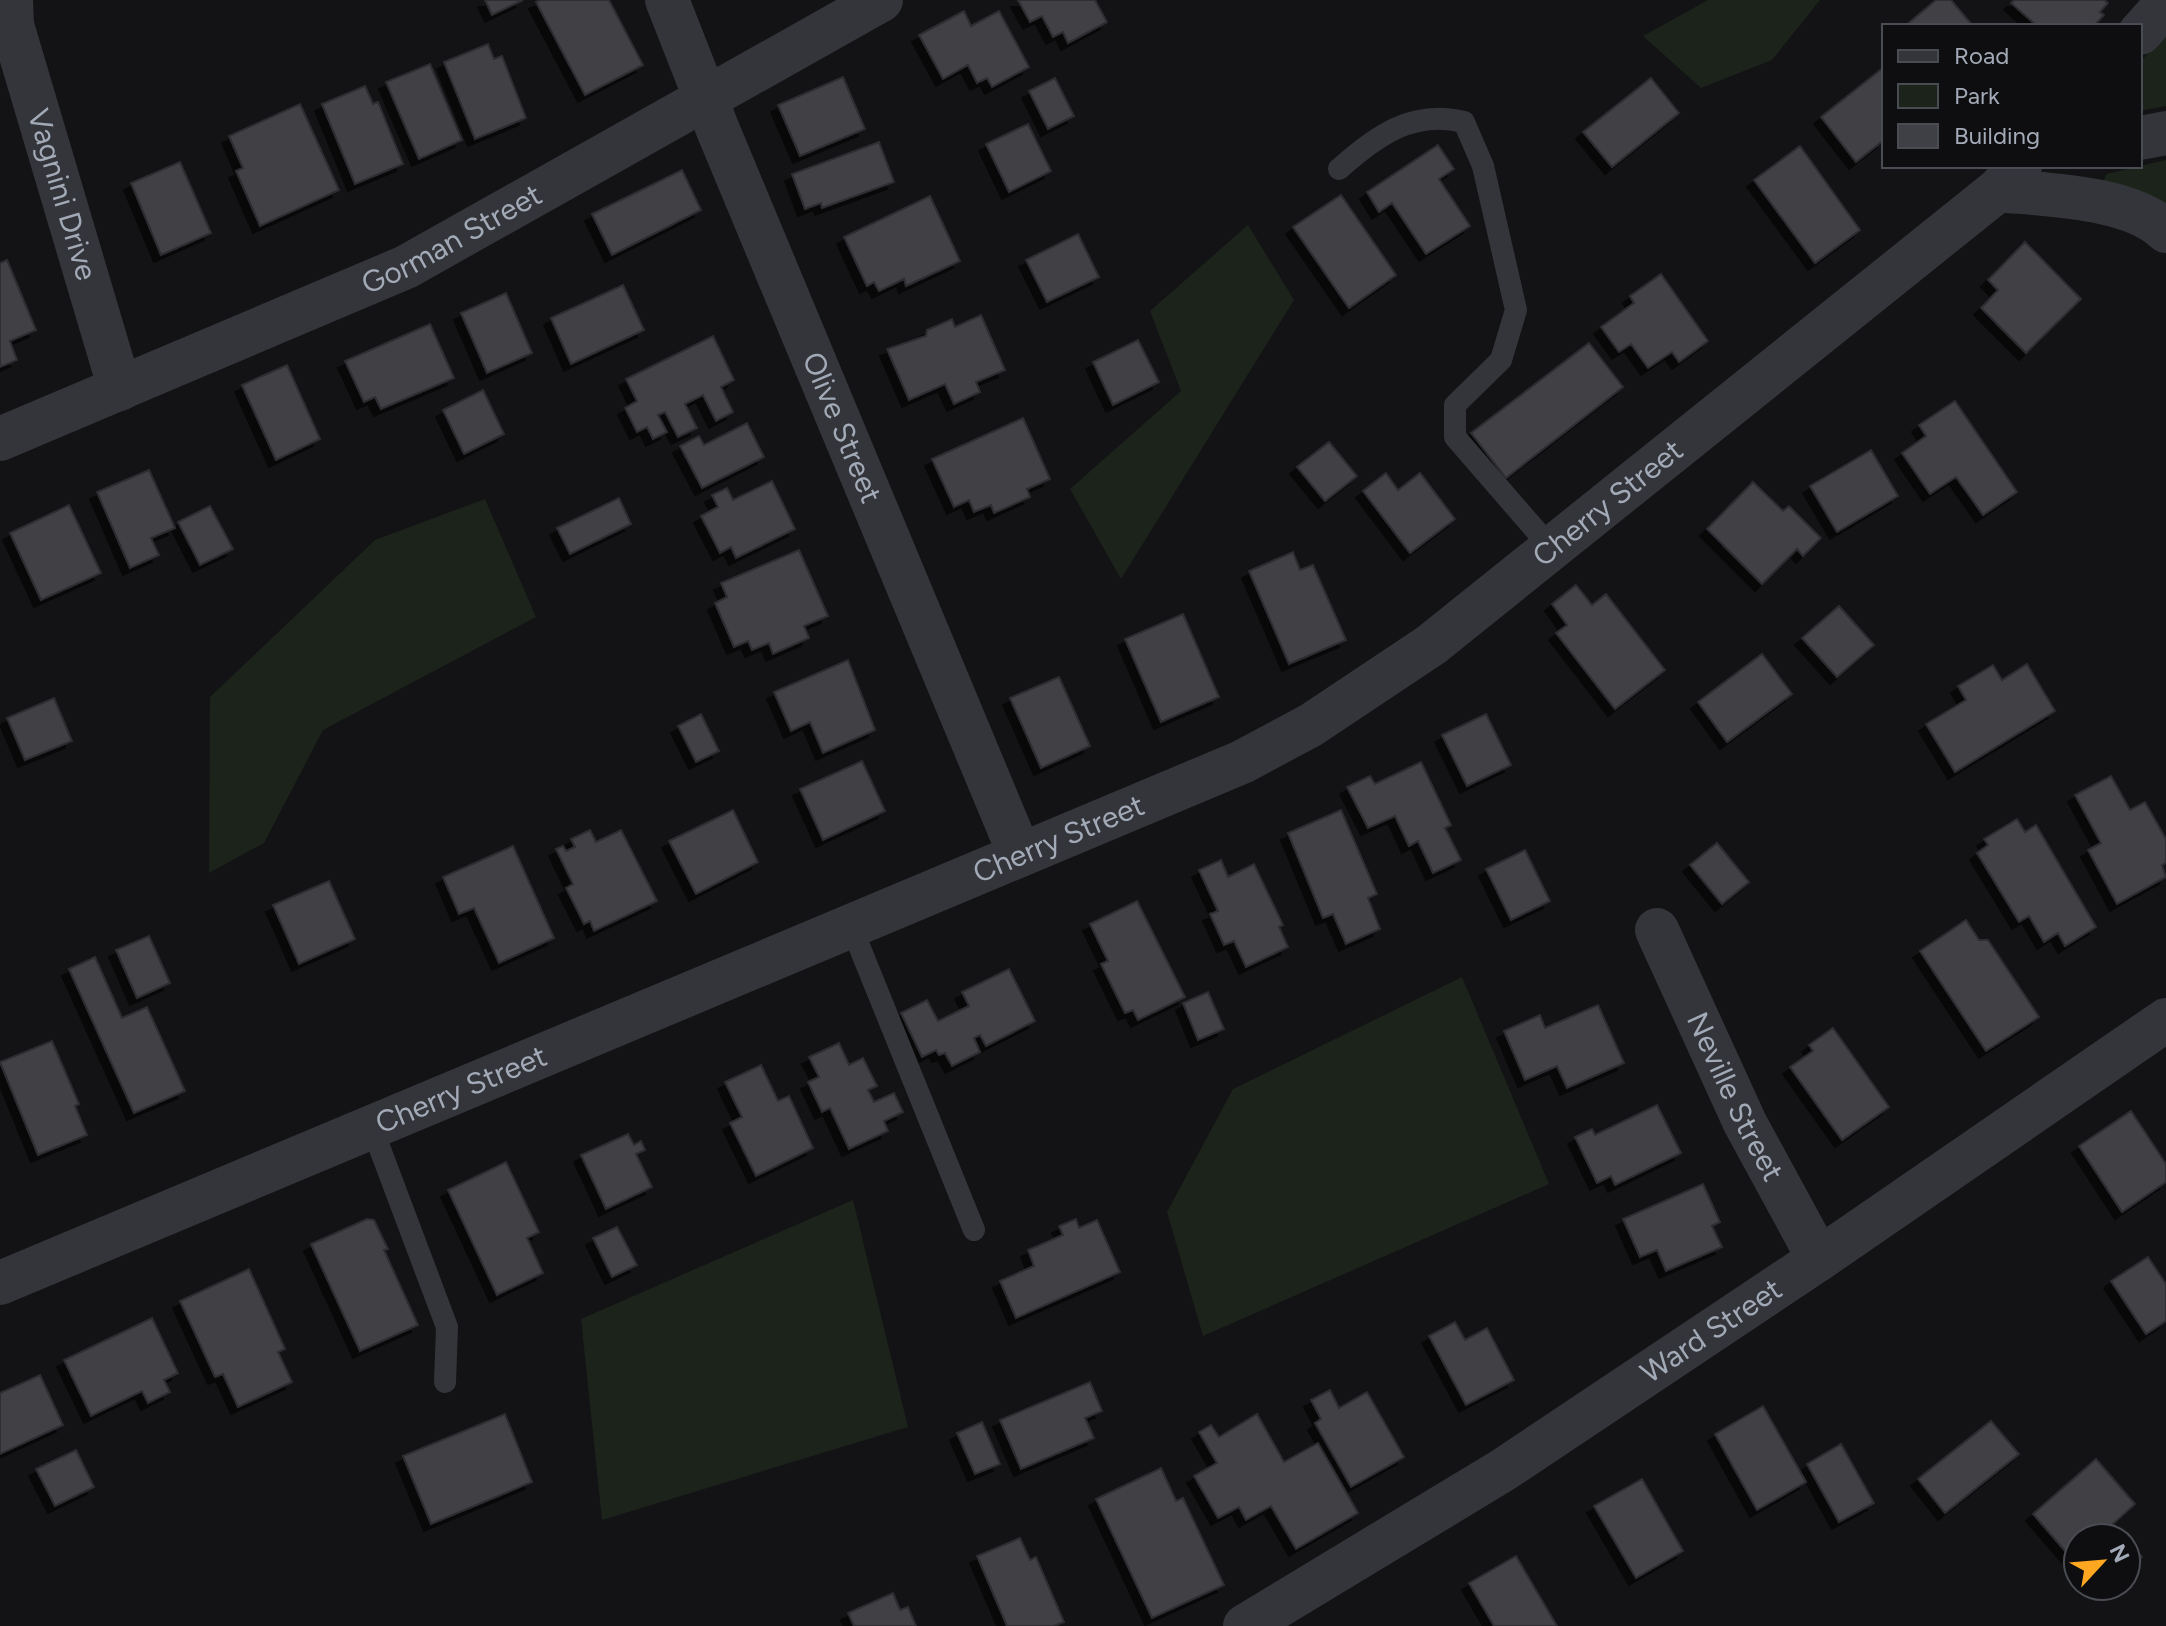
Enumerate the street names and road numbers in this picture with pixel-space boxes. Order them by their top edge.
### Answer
street label: Vagnini Drive [20,105,106,285]
street label: Gorman Street [356,176,548,302]
street label: Olive Street [795,346,890,508]
street label: Cherry Street [1525,431,1690,574]
street label: Cherry Street [967,786,1150,891]
street label: Neville Street [1679,1006,1792,1187]
street label: Cherry Street [370,1037,552,1141]
street label: Ward Street [1633,1270,1789,1391]

